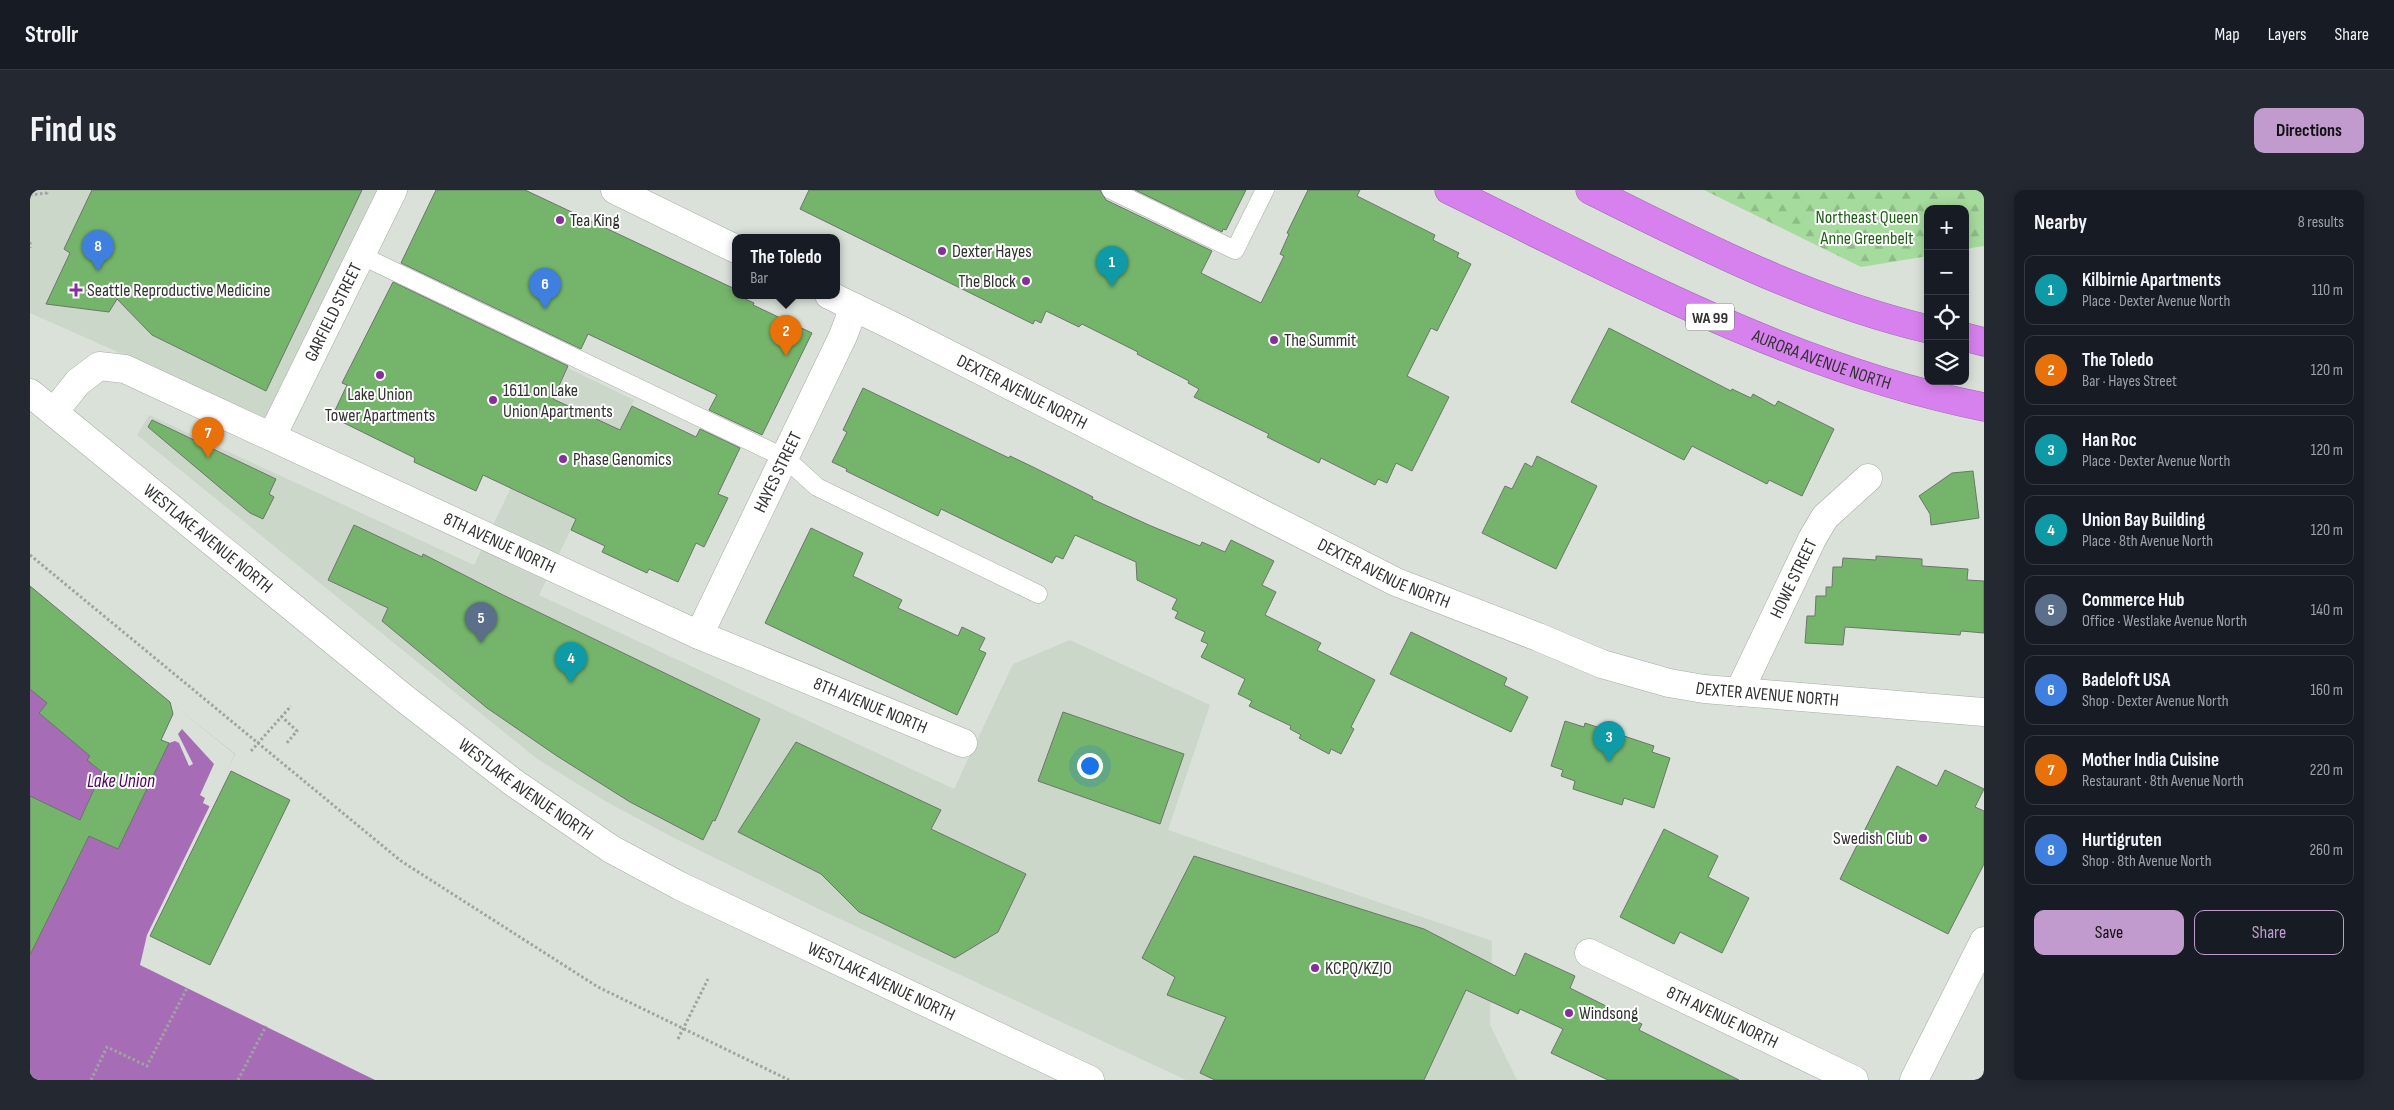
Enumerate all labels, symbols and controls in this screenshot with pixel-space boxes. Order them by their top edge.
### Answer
text: Strollr [25,20,79,49]
text: Map [2215,24,2240,45]
text: Layers [2268,24,2307,45]
text: Share [2335,24,2369,45]
button: Directions [2254,108,2364,153]
text: Find us [30,109,117,152]
map controls [1924,205,1969,385]
button: + [1924,205,1969,250]
park label: Northeast Queen Anne Greenbelt [1816,207,1918,249]
place label: Tea King [570,210,620,231]
text: Nearby [2034,210,2087,235]
text: 8 results [2298,213,2344,232]
marker: Tea King [554,214,566,226]
pin: 8 [82,230,114,271]
popup [732,234,840,299]
place label: Dexter Hayes [952,241,1032,262]
marker: Dexter Hayes [936,245,948,257]
text: The Toledo [750,246,822,269]
pin: 1 [1096,246,1128,287]
button: − [1924,250,1969,295]
street label: GARFIELD STREET [300,260,366,365]
pin: 6 [529,268,561,309]
text: Bar [750,269,768,288]
text: Kilbirnie Apartments [2082,269,2221,292]
place label: The Block [958,271,1016,292]
marker: The Block [1020,275,1032,287]
place label: Seattle Reproductive Medicine [87,280,271,301]
text: 1 [2048,281,2054,300]
text: 110 m [2312,281,2343,300]
marker: Seattle Reproductive Medicine [69,283,83,297]
text: Place · Dexter Avenue North [2082,292,2230,311]
button: locate [1924,295,1969,340]
road number: WA 99 [1686,304,1734,330]
pin: 2 [770,315,802,356]
street label: AURORA AVENUE NORTH [1748,325,1894,394]
place label: The Summit [1284,330,1357,351]
marker: The Summit [1268,334,1280,346]
button: layers [1924,340,1969,385]
text: The Toledo [2082,349,2154,372]
street label: DEXTER AVENUE NORTH [953,350,1091,434]
text: 2 [2047,361,2055,380]
text: 120 m [2311,361,2343,380]
marker: Lake Union Tower Apartments [374,369,386,381]
text: Bar · Hayes Street [2082,372,2177,391]
place label: 1611 on Lake Union Apartments [503,380,613,422]
place label: Lake Union Tower Apartments [325,384,435,426]
marker: 1611 on Lake Union Apartments [487,394,499,406]
pin: 7 [192,417,224,458]
street label: HAYES STREET [750,428,806,516]
text: Han Roc [2082,429,2137,452]
text: 3 [2047,441,2055,460]
text: 120 m [2311,441,2343,460]
place label: Phase Genomics [573,449,672,470]
text: Place · Dexter Avenue North [2082,452,2230,471]
marker: Phase Genomics [557,453,569,465]
street label: WESTLAKE AVENUE NORTH [139,480,277,598]
street label: 8TH AVENUE NORTH [440,508,559,578]
text: Union Bay Building [2082,509,2205,532]
text: 4 [2047,521,2055,540]
text: 120 m [2311,521,2343,540]
text: Place · 8th Avenue North [2082,532,2213,551]
street label: DEXTER AVENUE NORTH [1314,534,1453,613]
street label: HOWE STREET [1766,535,1822,622]
text: Commerce Hub [2082,589,2185,612]
text: 5 [2047,601,2055,620]
text: 140 m [2311,601,2343,620]
pin: 5 [465,602,497,643]
text: Office · Westlake Avenue North [2082,612,2247,631]
pin: 4 [555,642,587,683]
text: Badeloft USA [2082,669,2170,692]
street label: 8TH AVENUE NORTH [810,673,930,738]
street label: DEXTER AVENUE NORTH [1694,678,1840,711]
text: 6 [2047,681,2055,700]
text: 160 m [2310,681,2343,700]
text: Shop · Dexter Avenue North [2082,692,2229,711]
pin: 3 [1593,721,1625,762]
street label: WESTLAKE AVENUE NORTH [454,734,597,845]
text: Mother India Cuisine [2082,749,2219,772]
your location [1077,753,1103,779]
text: 7 [2048,761,2054,780]
text: 220 m [2310,761,2343,780]
water label: Lake Union [87,770,155,793]
text: Restaurant · 8th Avenue North [2082,772,2244,791]
place label: Swedish Club [1833,828,1913,849]
text: Hurtigruten [2082,829,2162,852]
marker: Swedish Club [1917,832,1929,844]
text: 8 [2047,841,2055,860]
text: 260 m [2309,841,2343,860]
text: Shop · 8th Avenue North [2082,852,2212,871]
button: Save [2034,910,2184,955]
button: Share [2194,910,2344,955]
street label: WESTLAKE AVENUE NORTH [804,938,958,1026]
place label: KCPQ/KZJO [1325,958,1392,979]
marker: KCPQ/KZJO [1309,962,1321,974]
street label: 8TH AVENUE NORTH [1663,982,1781,1053]
place label: Windsong [1579,1003,1638,1024]
marker: Windsong [1563,1007,1575,1019]

